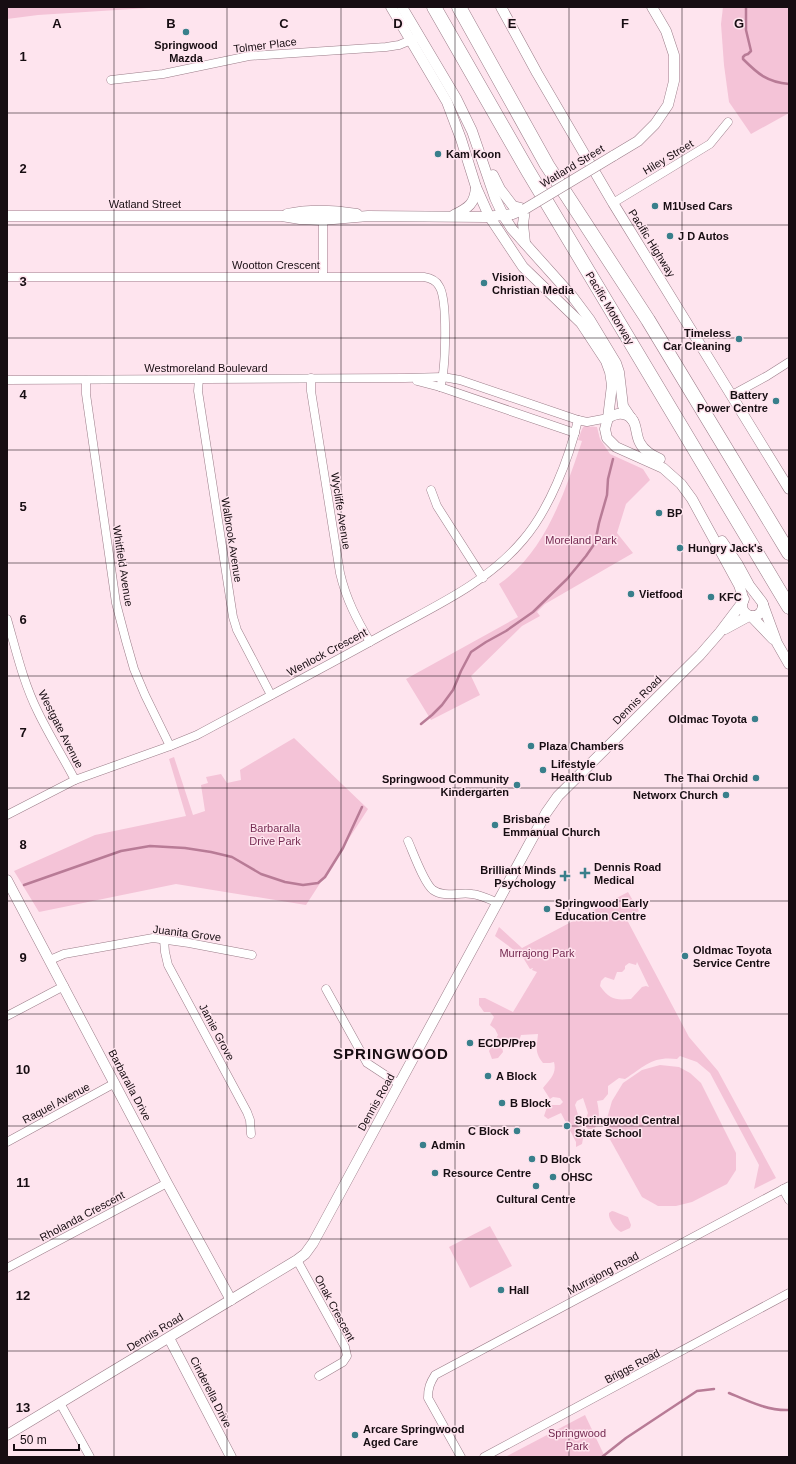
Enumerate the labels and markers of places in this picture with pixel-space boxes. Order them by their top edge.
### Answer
marker: Springwood Mazda [181,27,191,37]
place label: Springwood Mazda [154,39,218,64]
place label: Kam Koon [446,148,501,160]
marker: Kam Koon [433,149,443,159]
place label: M1Used Cars [663,200,733,212]
marker: M1Used Cars [650,201,660,211]
place label: J D Autos [678,230,729,242]
marker: J D Autos [665,231,675,241]
place label: Vision Christian Media [492,271,575,296]
marker: Vision Christian Media [479,278,489,288]
place label: Timeless Car Cleaning [663,327,731,352]
marker: Timeless Car Cleaning [734,334,744,344]
place label: Battery Power Centre [697,389,769,414]
marker: Battery Power Centre [771,396,781,406]
place label: BP [667,507,682,519]
marker: BP [654,508,664,518]
place label: Hungry Jack's [688,542,763,554]
marker: Hungry Jack's [675,543,685,553]
place label: Vietfood [639,588,683,600]
marker: Vietfood [626,589,636,599]
place label: KFC [719,591,742,603]
marker: KFC [706,592,716,602]
place label: Oldmac Toyota [668,713,748,725]
marker: Oldmac Toyota [750,714,760,724]
place label: Plaza Chambers [539,740,624,752]
marker: Plaza Chambers [526,741,536,751]
place label: Lifestyle Health Club [551,758,612,783]
marker: Lifestyle Health Club [538,765,548,775]
place label: The Thai Orchid [664,772,748,784]
place label: Springwood Community Kindergarten [382,773,510,798]
marker: The Thai Orchid [751,773,761,783]
marker: Springwood Community Kindergarten [512,780,522,790]
place label: Networx Church [633,789,718,801]
marker: Networx Church [721,790,731,800]
place label: Brisbane Emmanual Church [503,813,600,838]
marker: Brisbane Emmanual Church [490,820,500,830]
place label: Dennis Road Medical [594,861,661,886]
place label: Brilliant Minds Psychology [480,864,557,889]
marker: Dennis Road Medical [579,867,591,879]
marker: Brilliant Minds Psychology [559,870,571,882]
place label: Springwood Early Education Centre [555,897,649,922]
marker: Springwood Early Education Centre [542,904,552,914]
place label: Oldmac Toyota Service Centre [693,944,773,969]
marker: Oldmac Toyota Service Centre [680,951,690,961]
place label: ECDP/Prep [478,1037,536,1049]
marker: ECDP/Prep [465,1038,475,1048]
place label: A Block [496,1070,537,1082]
marker: A Block [483,1071,493,1081]
place label: B Block [510,1097,552,1109]
marker: B Block [497,1098,507,1108]
place label: Springwood Central State School [575,1114,680,1139]
marker: Springwood Central State School [562,1121,572,1131]
place label: C Block [468,1125,510,1137]
marker: C Block [512,1126,522,1136]
place label: Admin [431,1139,466,1151]
marker: Admin [418,1140,428,1150]
place label: D Block [540,1153,582,1165]
marker: D Block [527,1154,537,1164]
place label: Resource Centre [443,1167,531,1179]
marker: Resource Centre [430,1168,440,1178]
place label: OHSC [561,1171,593,1183]
marker: OHSC [548,1172,558,1182]
marker: Cultural Centre [531,1181,541,1191]
place label: Cultural Centre [496,1193,576,1205]
place label: Hall [509,1284,529,1296]
marker: Hall [496,1285,506,1295]
place label: Arcare Springwood Aged Care [363,1423,464,1448]
marker: Arcare Springwood Aged Care [350,1430,360,1440]

